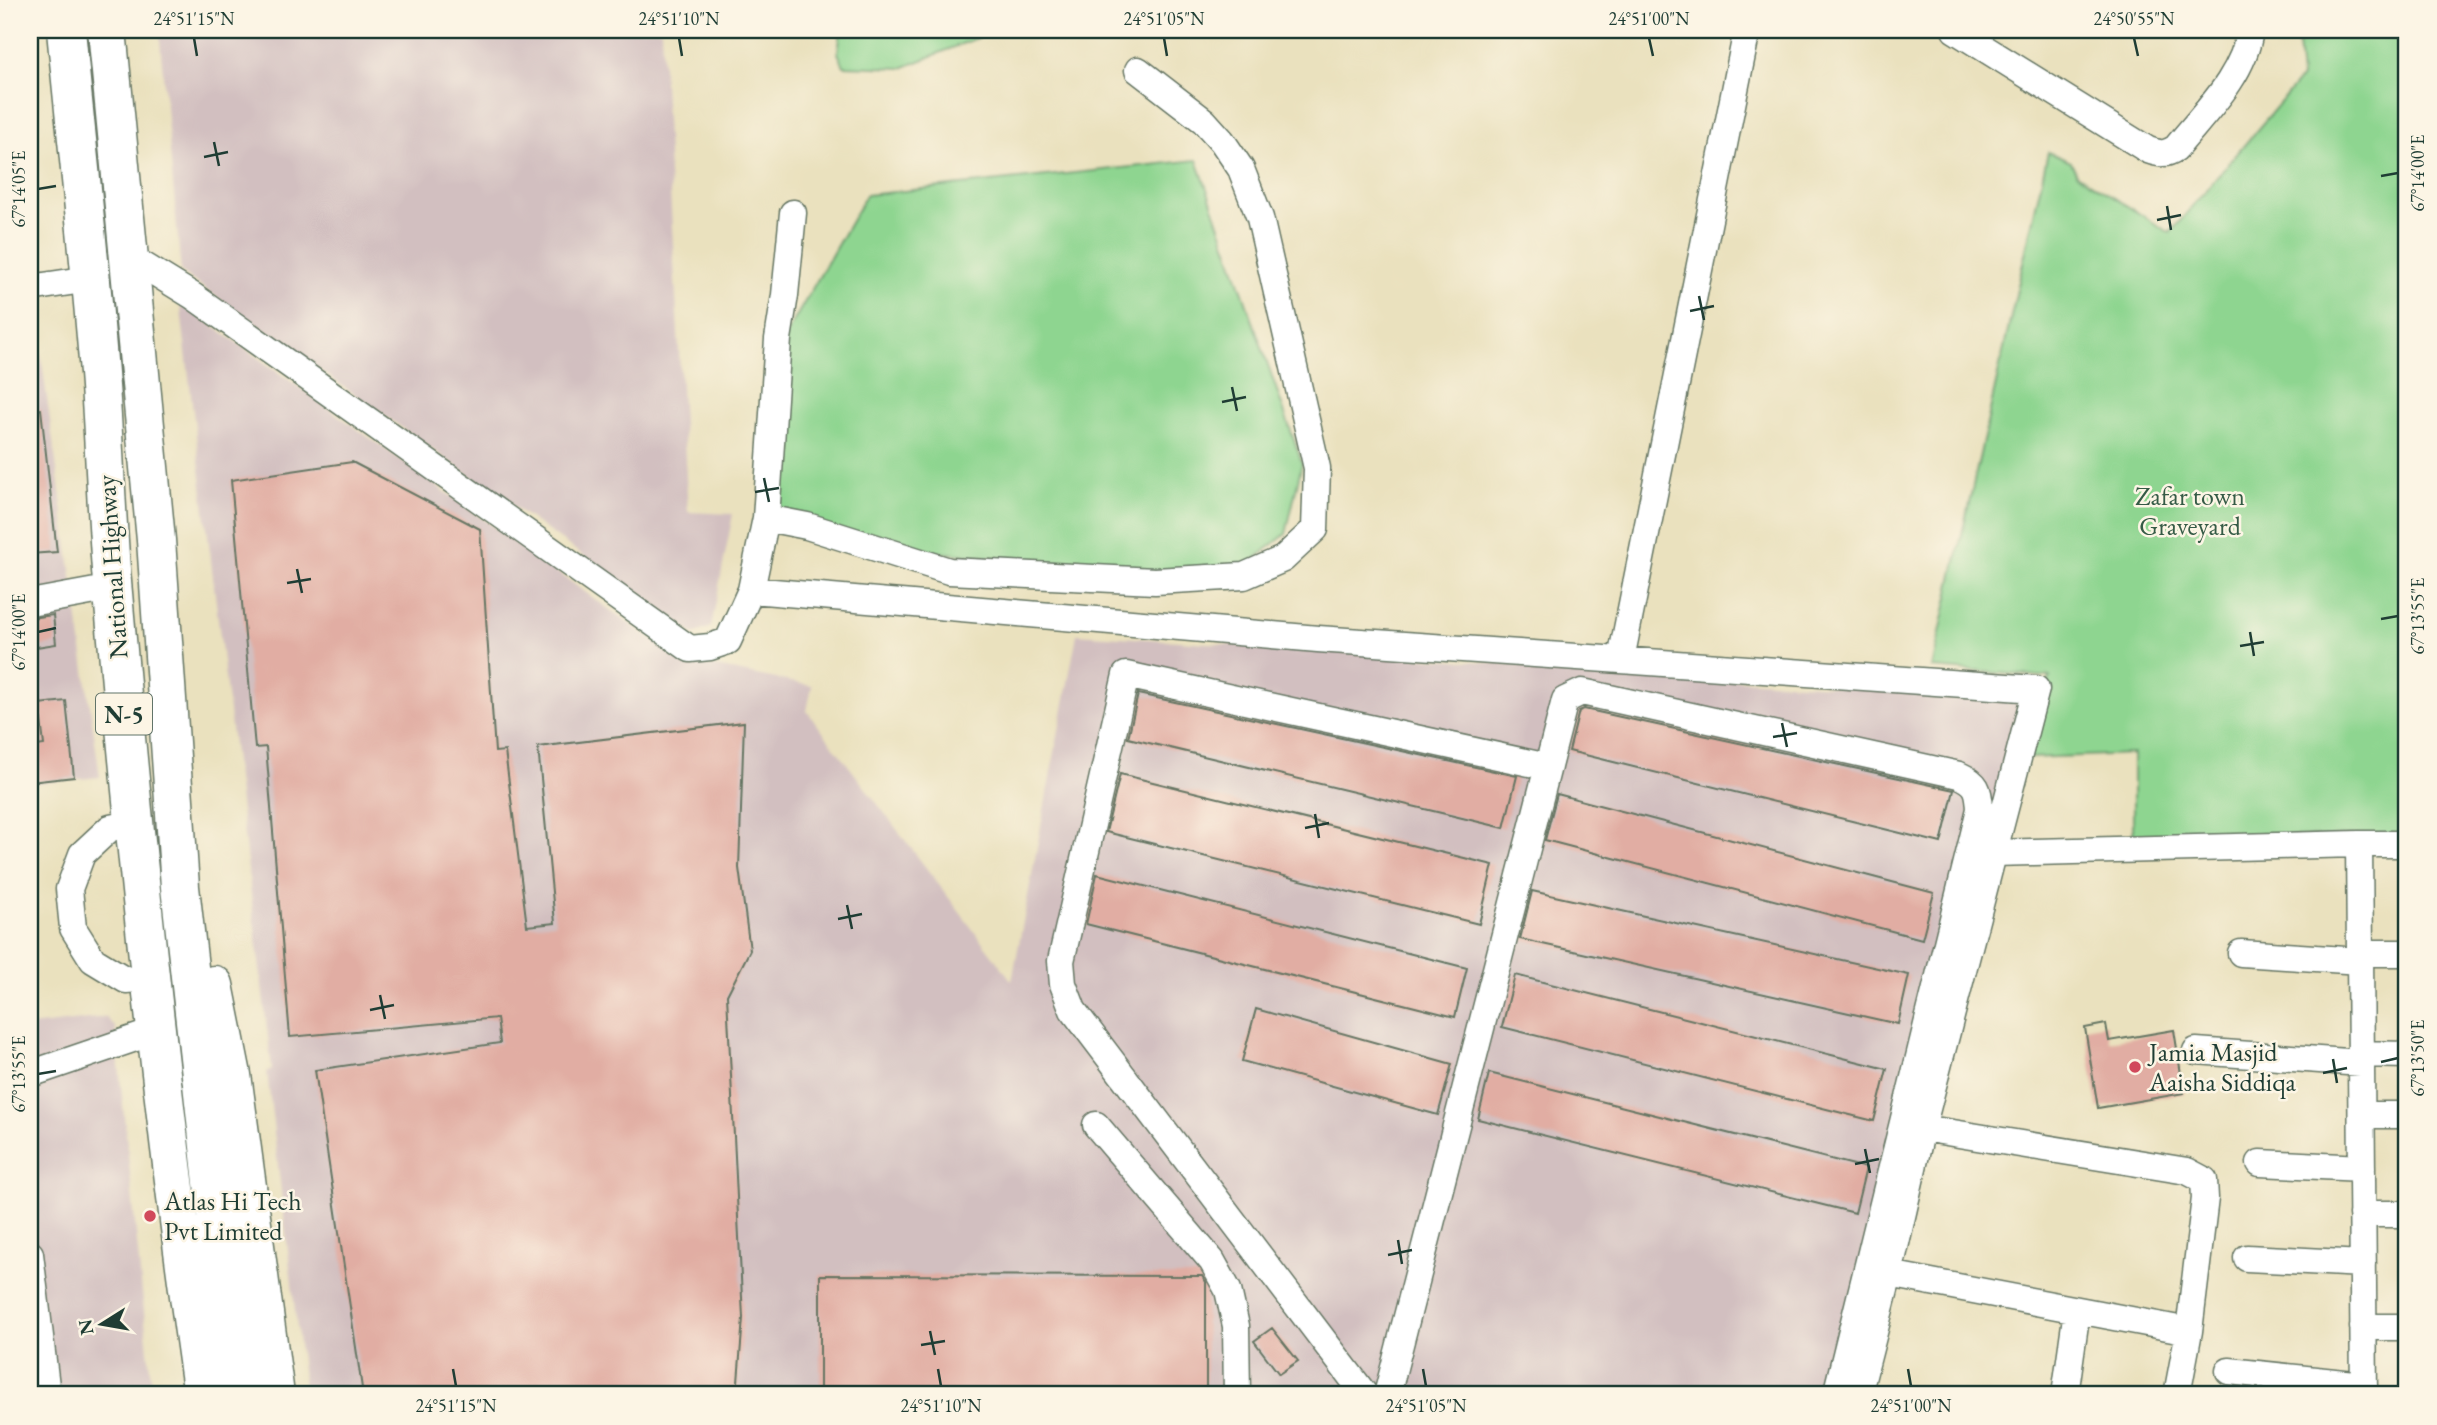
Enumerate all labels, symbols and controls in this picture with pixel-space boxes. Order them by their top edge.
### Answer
text: 24°51'15"N [154,7,235,30]
text: 24°51'10"N [639,7,720,30]
text: 24°51'05"N [1124,7,1205,30]
text: 24°51'00"N [1609,7,1690,30]
text: 24°50'55"N [2094,7,2175,30]
text: 67°14'00"E [2406,135,2429,211]
text: 67°14'05"E [7,151,30,227]
street label: National Highway [89,473,135,660]
park label: Zafar town Graveyard [2135,479,2245,543]
text: 67°13'55"E [2406,578,2429,654]
text: 67°14'00"E [7,594,30,670]
road number: N-5 [96,694,152,734]
text: 67°13'50"E [2406,1020,2429,1096]
place label: Jamia Masjid Aaisha Siddiqa [2147,1035,2296,1099]
text: 67°13'55"E [7,1036,30,1112]
marker: Jamia Masjid Aaisha Siddiqa [2127,1059,2143,1075]
place label: Atlas Hi Tech Pvt Limited [163,1184,302,1248]
marker: Atlas Hi Tech Pvt Limited [142,1208,158,1224]
north arrow [66,1288,136,1358]
text: N [72,1317,100,1337]
text: 24°51'15"N [416,1394,497,1417]
text: 24°51'10"N [901,1394,982,1417]
text: 24°51'05"N [1386,1394,1467,1417]
text: 24°51'00"N [1871,1394,1952,1417]

